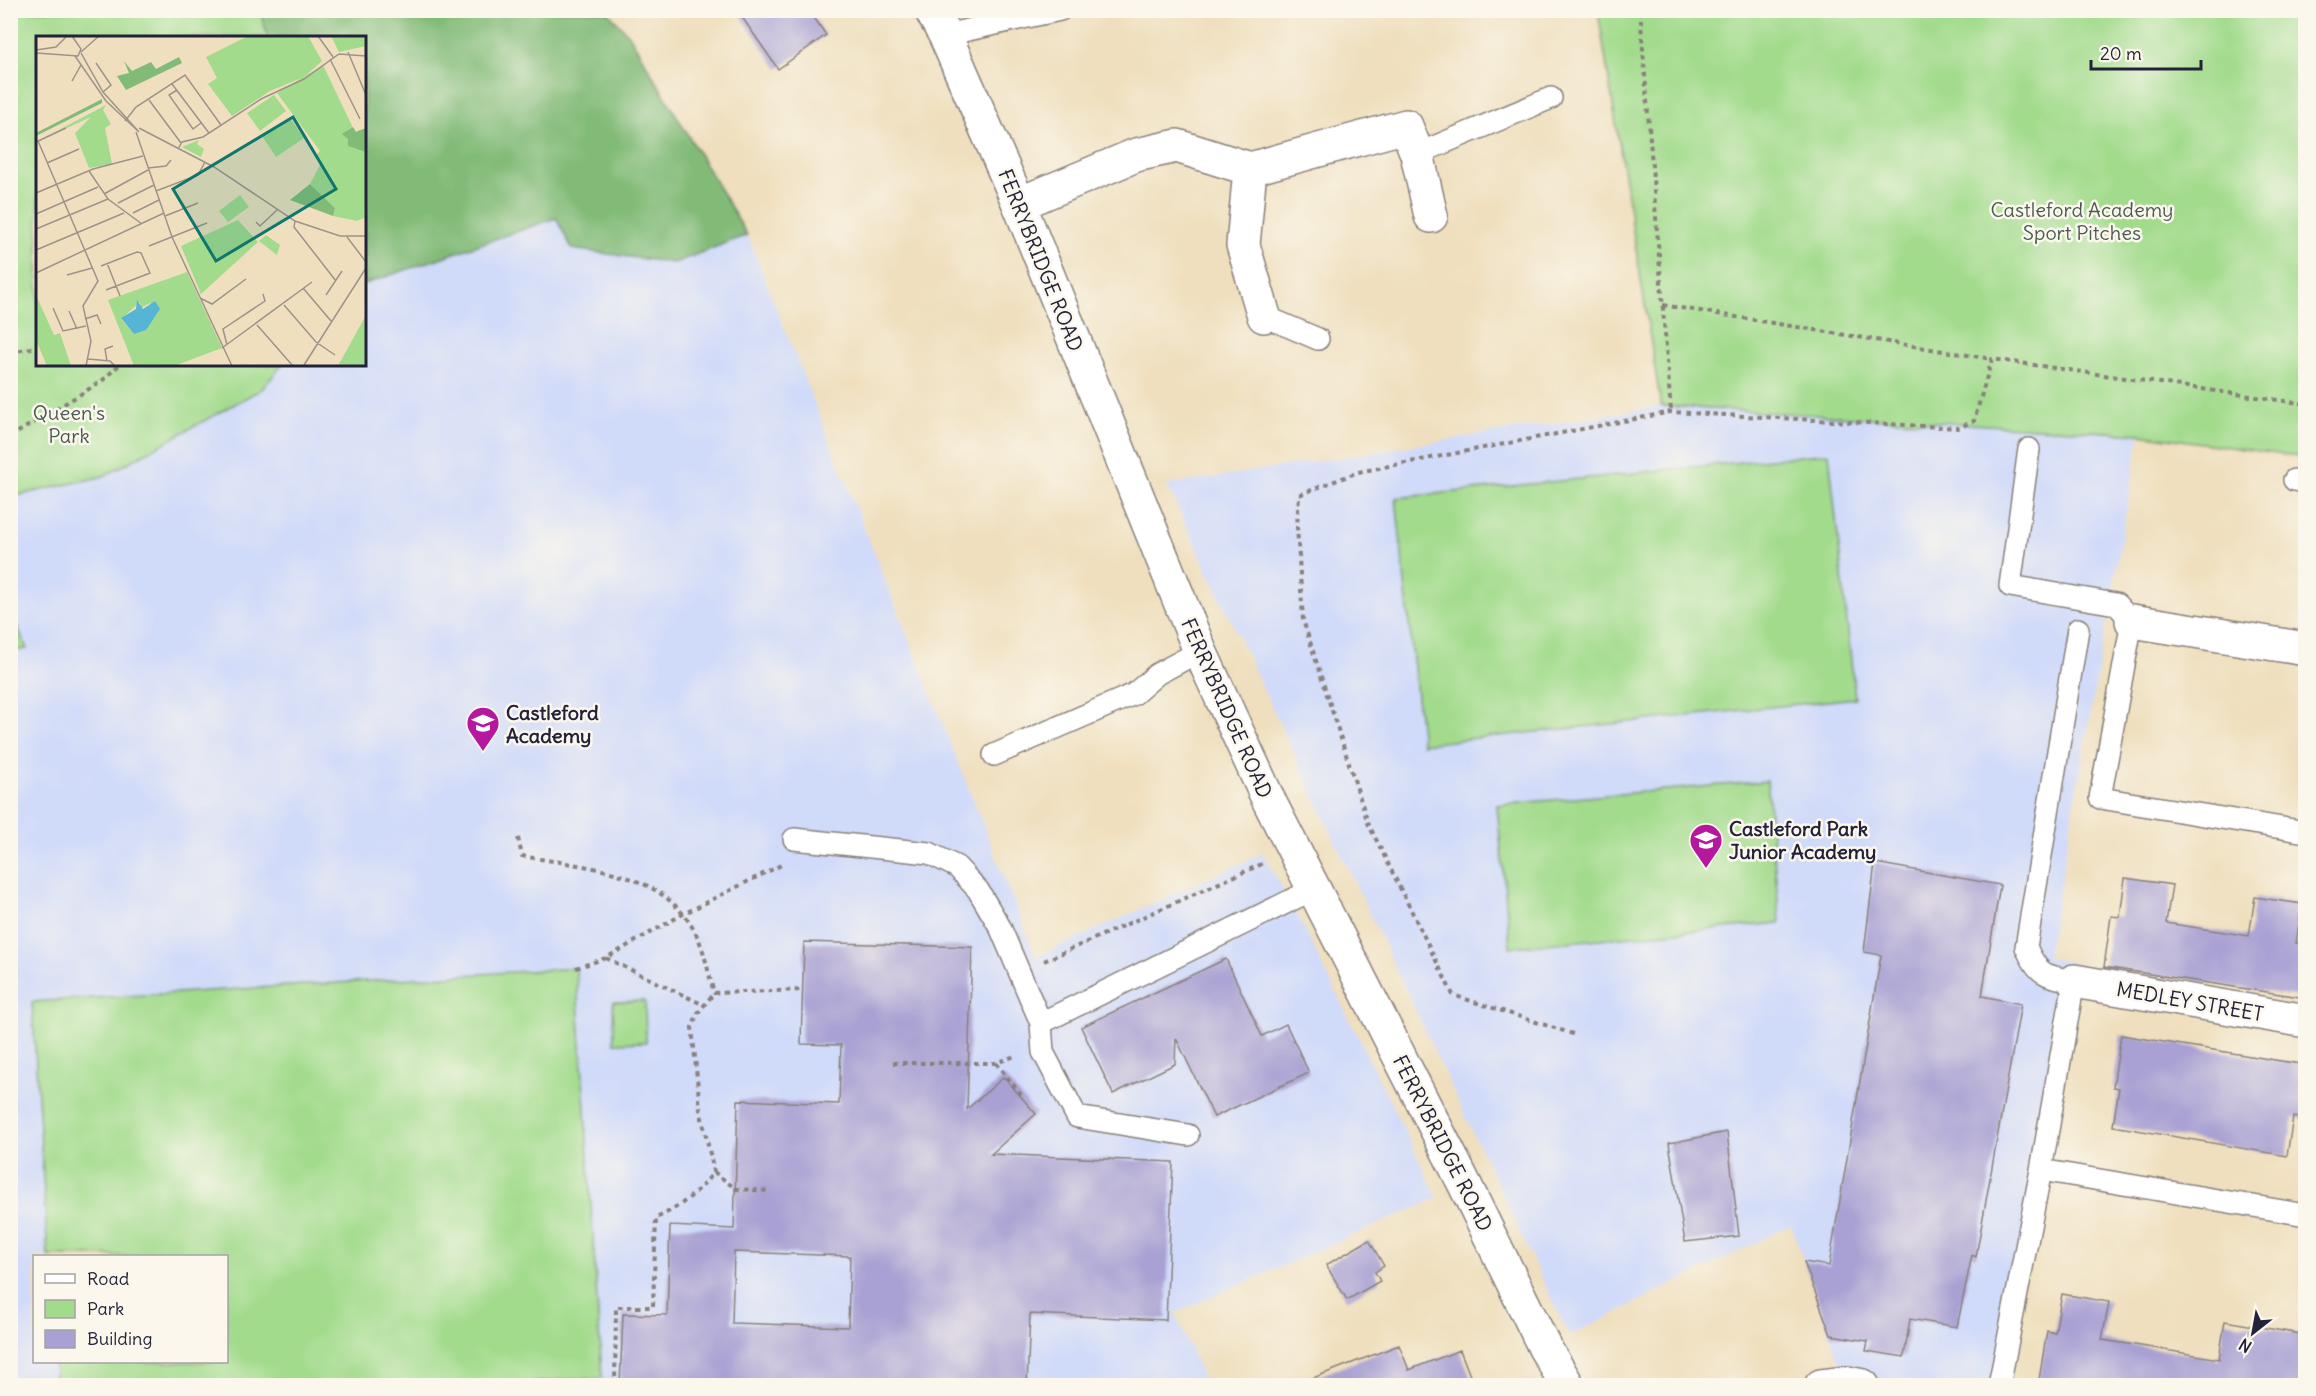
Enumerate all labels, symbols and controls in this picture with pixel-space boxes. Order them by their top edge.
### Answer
scale bar [2091,33,2200,71]
inset map [36,36,366,366]
text: 20 m [2100,42,2142,65]
street label: FERRYBRIDGE ROAD [993,165,1089,355]
park label: Castleford Academy Sport Pitches [1991,197,2173,245]
park label: Queen's Park [33,400,105,448]
street label: FERRYBRIDGE ROAD [1176,614,1278,802]
place label: Castleford Academy [506,700,599,748]
school or university icon: Castleford Academy [465,705,501,752]
place label: Castleford Park Junior Academy [1729,816,1876,864]
school or university icon: Castleford Park Junior Academy [1688,822,1724,869]
street label: MEDLEY STREET [2115,976,2265,1026]
street label: FERRYBRIDGE ROAD [1388,1051,1498,1235]
legend [33,1255,228,1363]
text: Road [87,1267,130,1290]
text: Park [87,1297,124,1320]
north arrow [2223,1303,2283,1363]
text: Building [87,1327,152,1350]
text: N [2235,1334,2255,1357]

